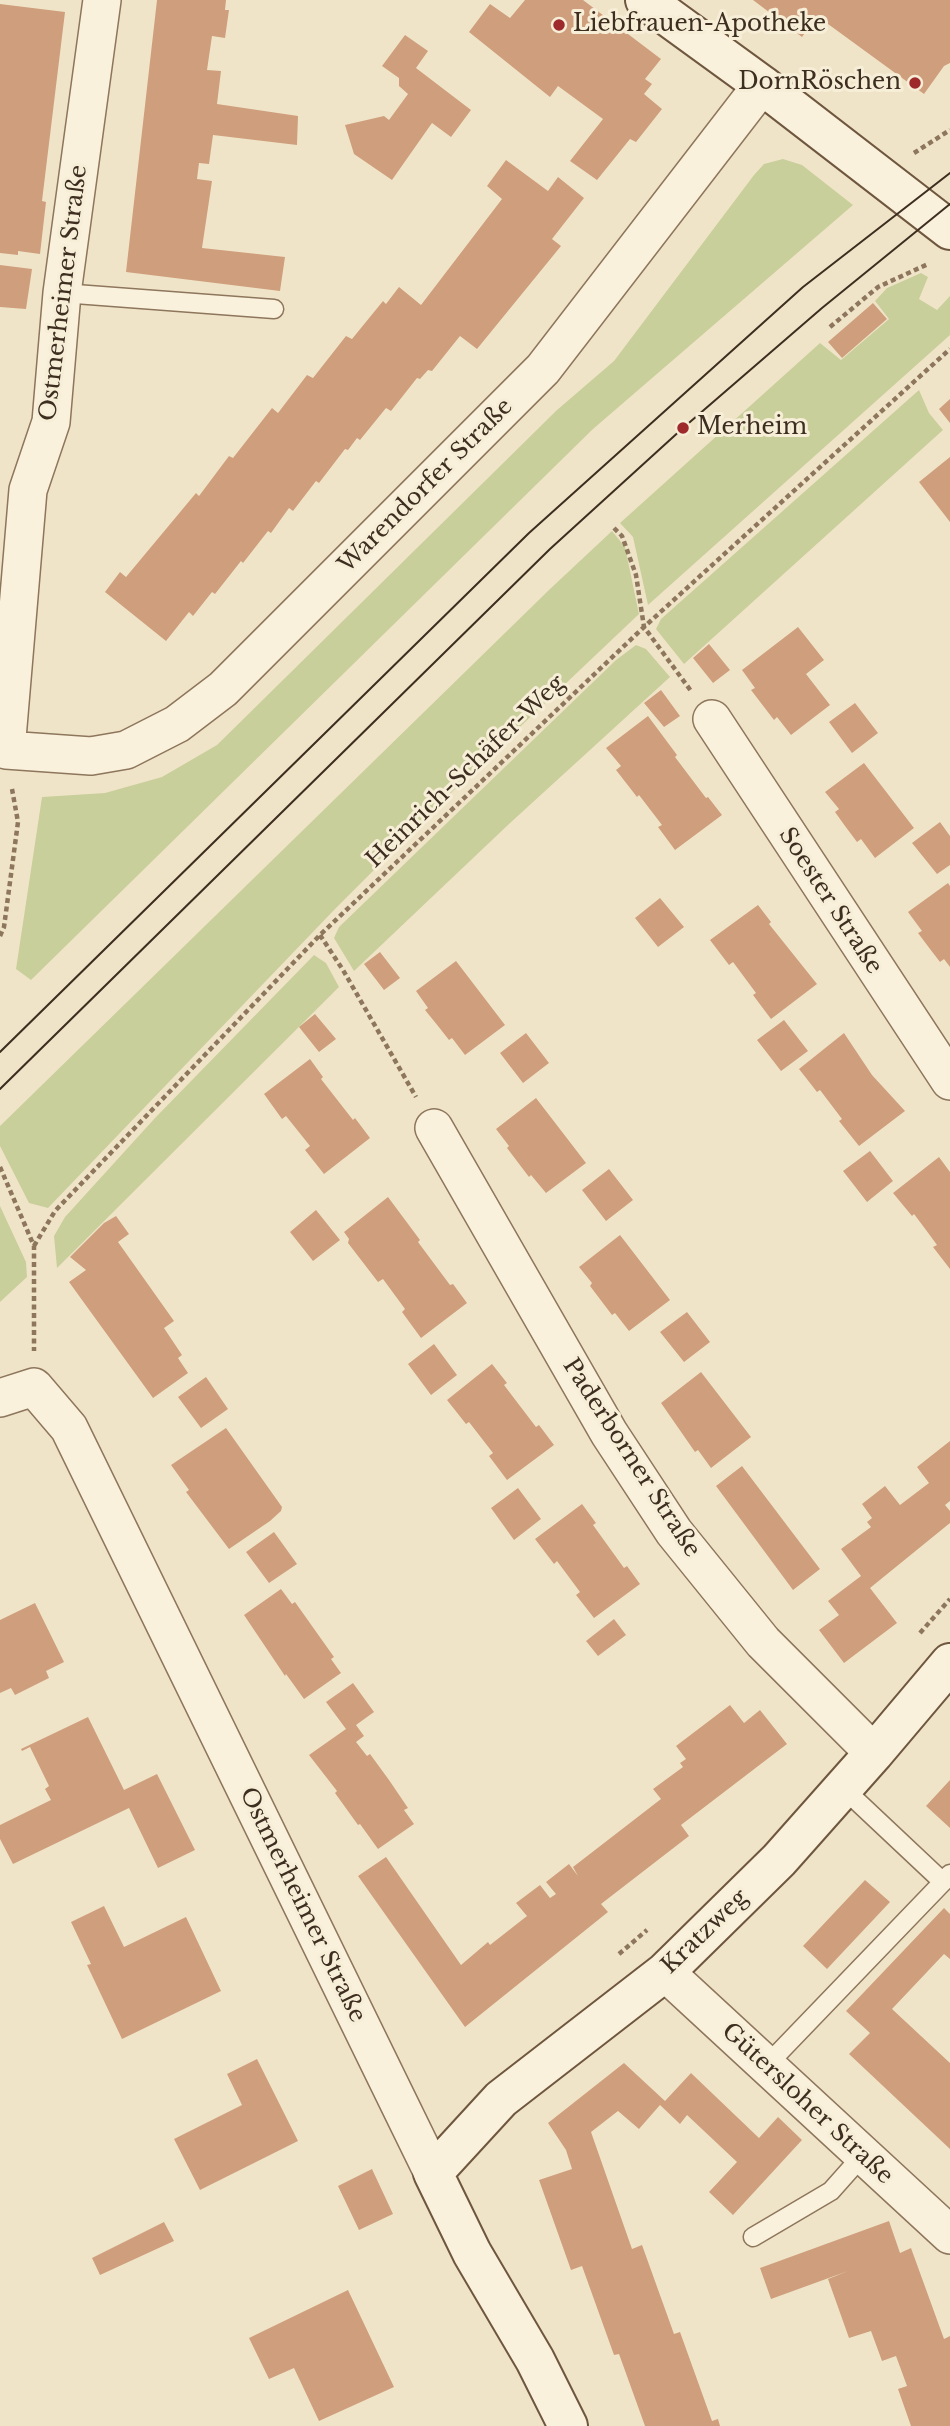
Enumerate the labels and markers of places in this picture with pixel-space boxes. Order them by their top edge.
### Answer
place label: Liebfrauen-Apotheke [573,11,826,39]
marker: Liebfrauen-Apotheke [551,17,567,33]
place label: DornRöschen [738,69,901,97]
marker: DornRöschen [907,75,923,91]
place label: Merheim [697,414,807,442]
marker: Merheim [675,420,691,436]

